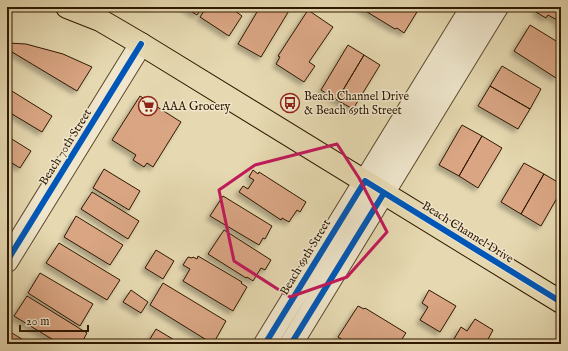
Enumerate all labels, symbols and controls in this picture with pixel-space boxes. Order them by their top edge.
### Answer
place label: Beach Channel Drive & Beach 69th Street [304,89,410,118]
bus stop icon: Beach Channel Drive & Beach 69th Street [279,92,301,114]
supermarket icon: AAA Grocery [137,95,159,117]
place label: AAA Grocery [161,99,230,114]
street label: Beach 70th Street [36,106,95,188]
street label: Beach Channel Drive [419,198,517,267]
street label: Beach 69th Street [277,217,334,298]
scale bar [20,307,88,333]
text: 20 m [26,314,49,329]

